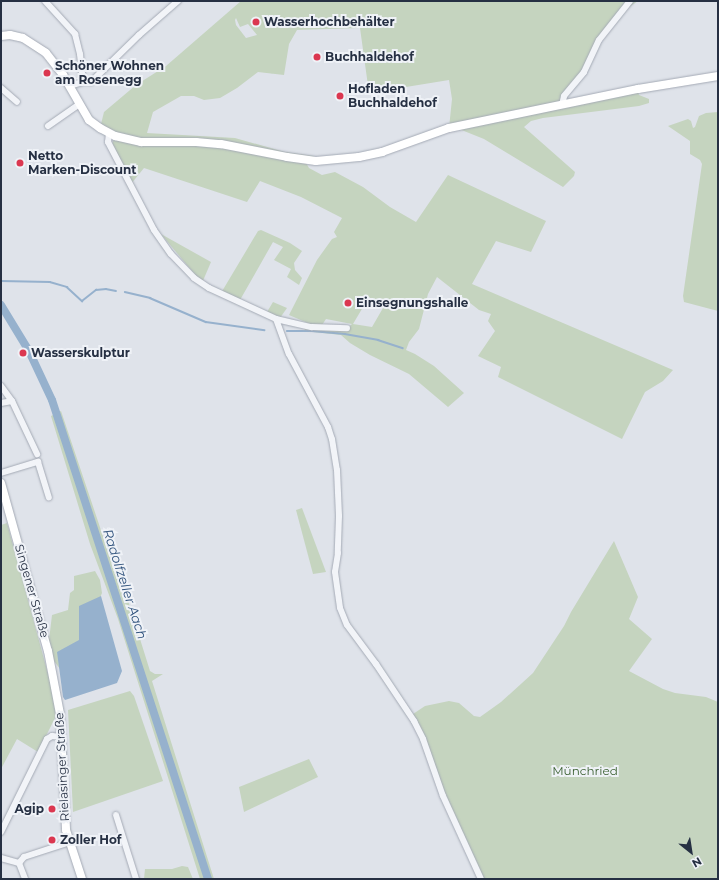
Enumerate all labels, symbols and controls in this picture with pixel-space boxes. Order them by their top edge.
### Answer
place label: Wasserhochbehälter [264,15,395,29]
marker: Wasserhochbehälter [251,17,261,27]
place label: Buchhaldehof [325,50,414,64]
marker: Buchhaldehof [312,52,322,62]
place label: Schöner Wohnen am Rosenegg [55,59,164,87]
marker: Schöner Wohnen am Rosenegg [42,68,52,78]
place label: Hofladen Buchhaldehof [348,82,437,110]
marker: Hofladen Buchhaldehof [335,91,345,101]
place label: Netto Marken-Discount [28,149,137,177]
marker: Netto Marken-Discount [15,158,25,168]
place label: Einsegnungshalle [356,296,468,310]
marker: Einsegnungshalle [343,298,353,308]
place label: Wasserskulptur [31,346,130,360]
marker: Wasserskulptur [18,348,28,358]
water label: Radolfzeller Aach [100,527,150,641]
street label: Singener Straße [12,543,52,639]
street label: Rielasinger Straße [52,712,72,822]
park label: Münchried [552,764,618,778]
place label: Agip [15,802,44,816]
marker: Agip [47,804,57,814]
north arrow [671,832,711,872]
place label: Zoller Hof [60,833,121,847]
marker: Zoller Hof [47,835,57,845]
text: N [690,854,704,871]

